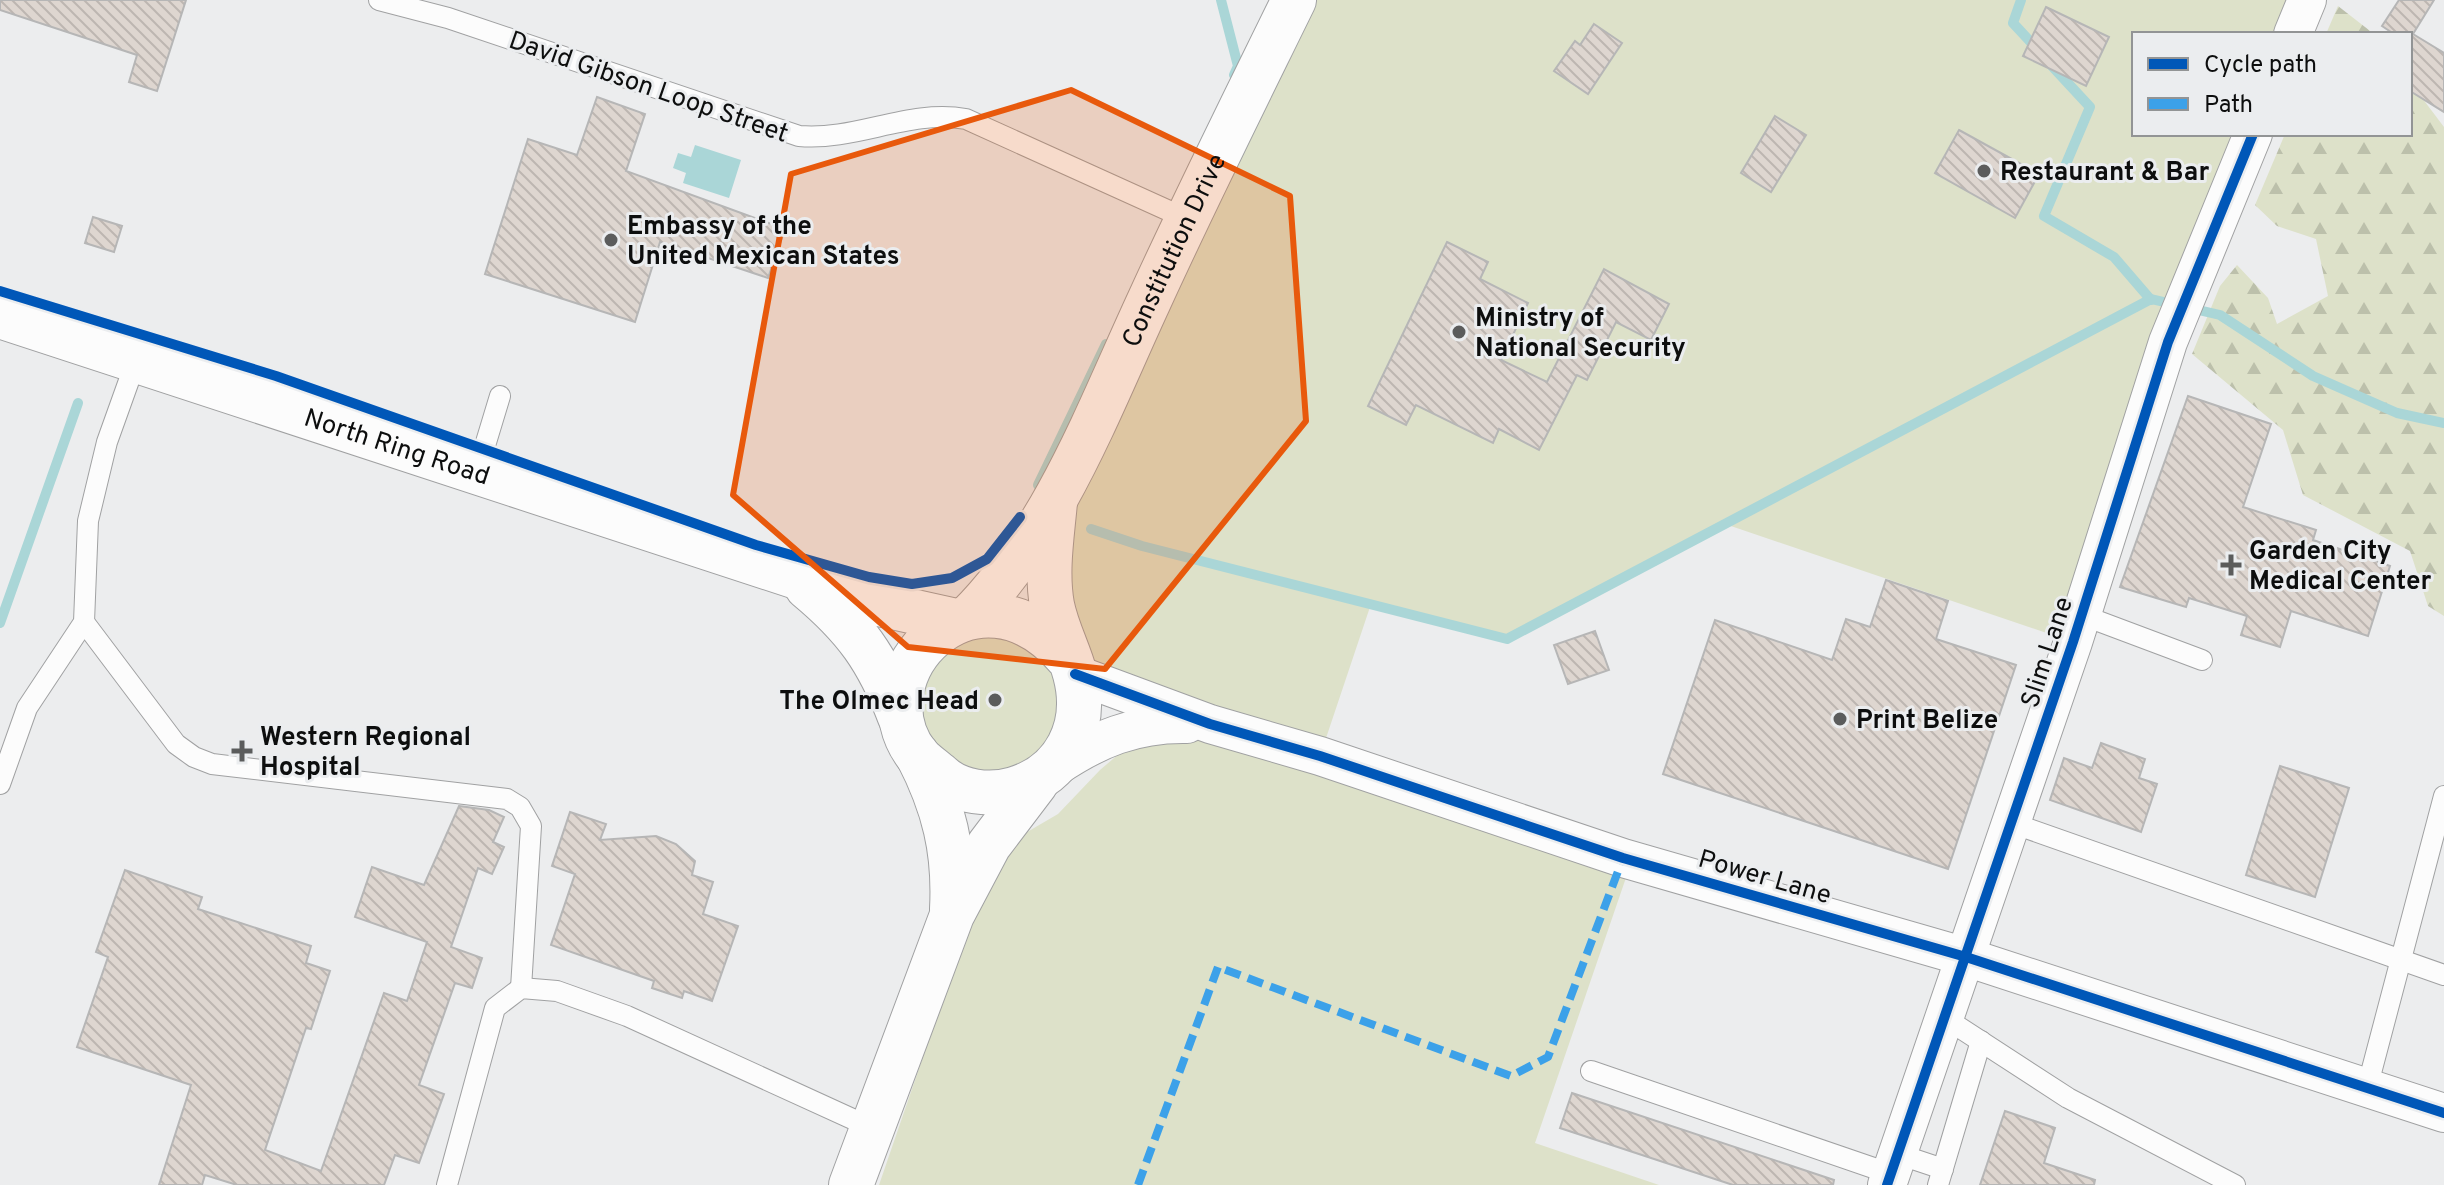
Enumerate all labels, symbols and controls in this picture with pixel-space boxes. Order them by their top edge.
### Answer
street label: David Gibson Loop Street [504,25,792,152]
legend [2132,32,2412,136]
text: Cycle path [2204,51,2317,81]
text: Path [2204,91,2253,121]
street label: Constitution Drive [1116,149,1235,353]
place label: Restaurant & Bar [2000,157,2209,190]
marker: Restaurant & Bar [1975,162,1993,180]
place label: Embassy of the United Mexican States [627,211,900,274]
marker: Embassy of the United Mexican States [602,231,620,249]
place label: Ministry of National Security [1475,303,1686,366]
marker: Ministry of National Security [1450,323,1468,341]
street label: North Ring Road [299,403,493,494]
place label: Garden City Medical Center [2249,536,2432,599]
marker: Garden City Medical Center [2220,554,2242,576]
street label: Slim Lane [2015,593,2082,712]
place label: The Olmec Head [779,686,979,719]
marker: The Olmec Head [986,691,1004,709]
place label: Print Belize [1856,705,1998,738]
marker: Print Belize [1831,710,1849,728]
place label: Western Regional Hospital [260,722,471,785]
marker: Western Regional Hospital [231,740,253,762]
street label: Power Lane [1694,844,1835,913]

